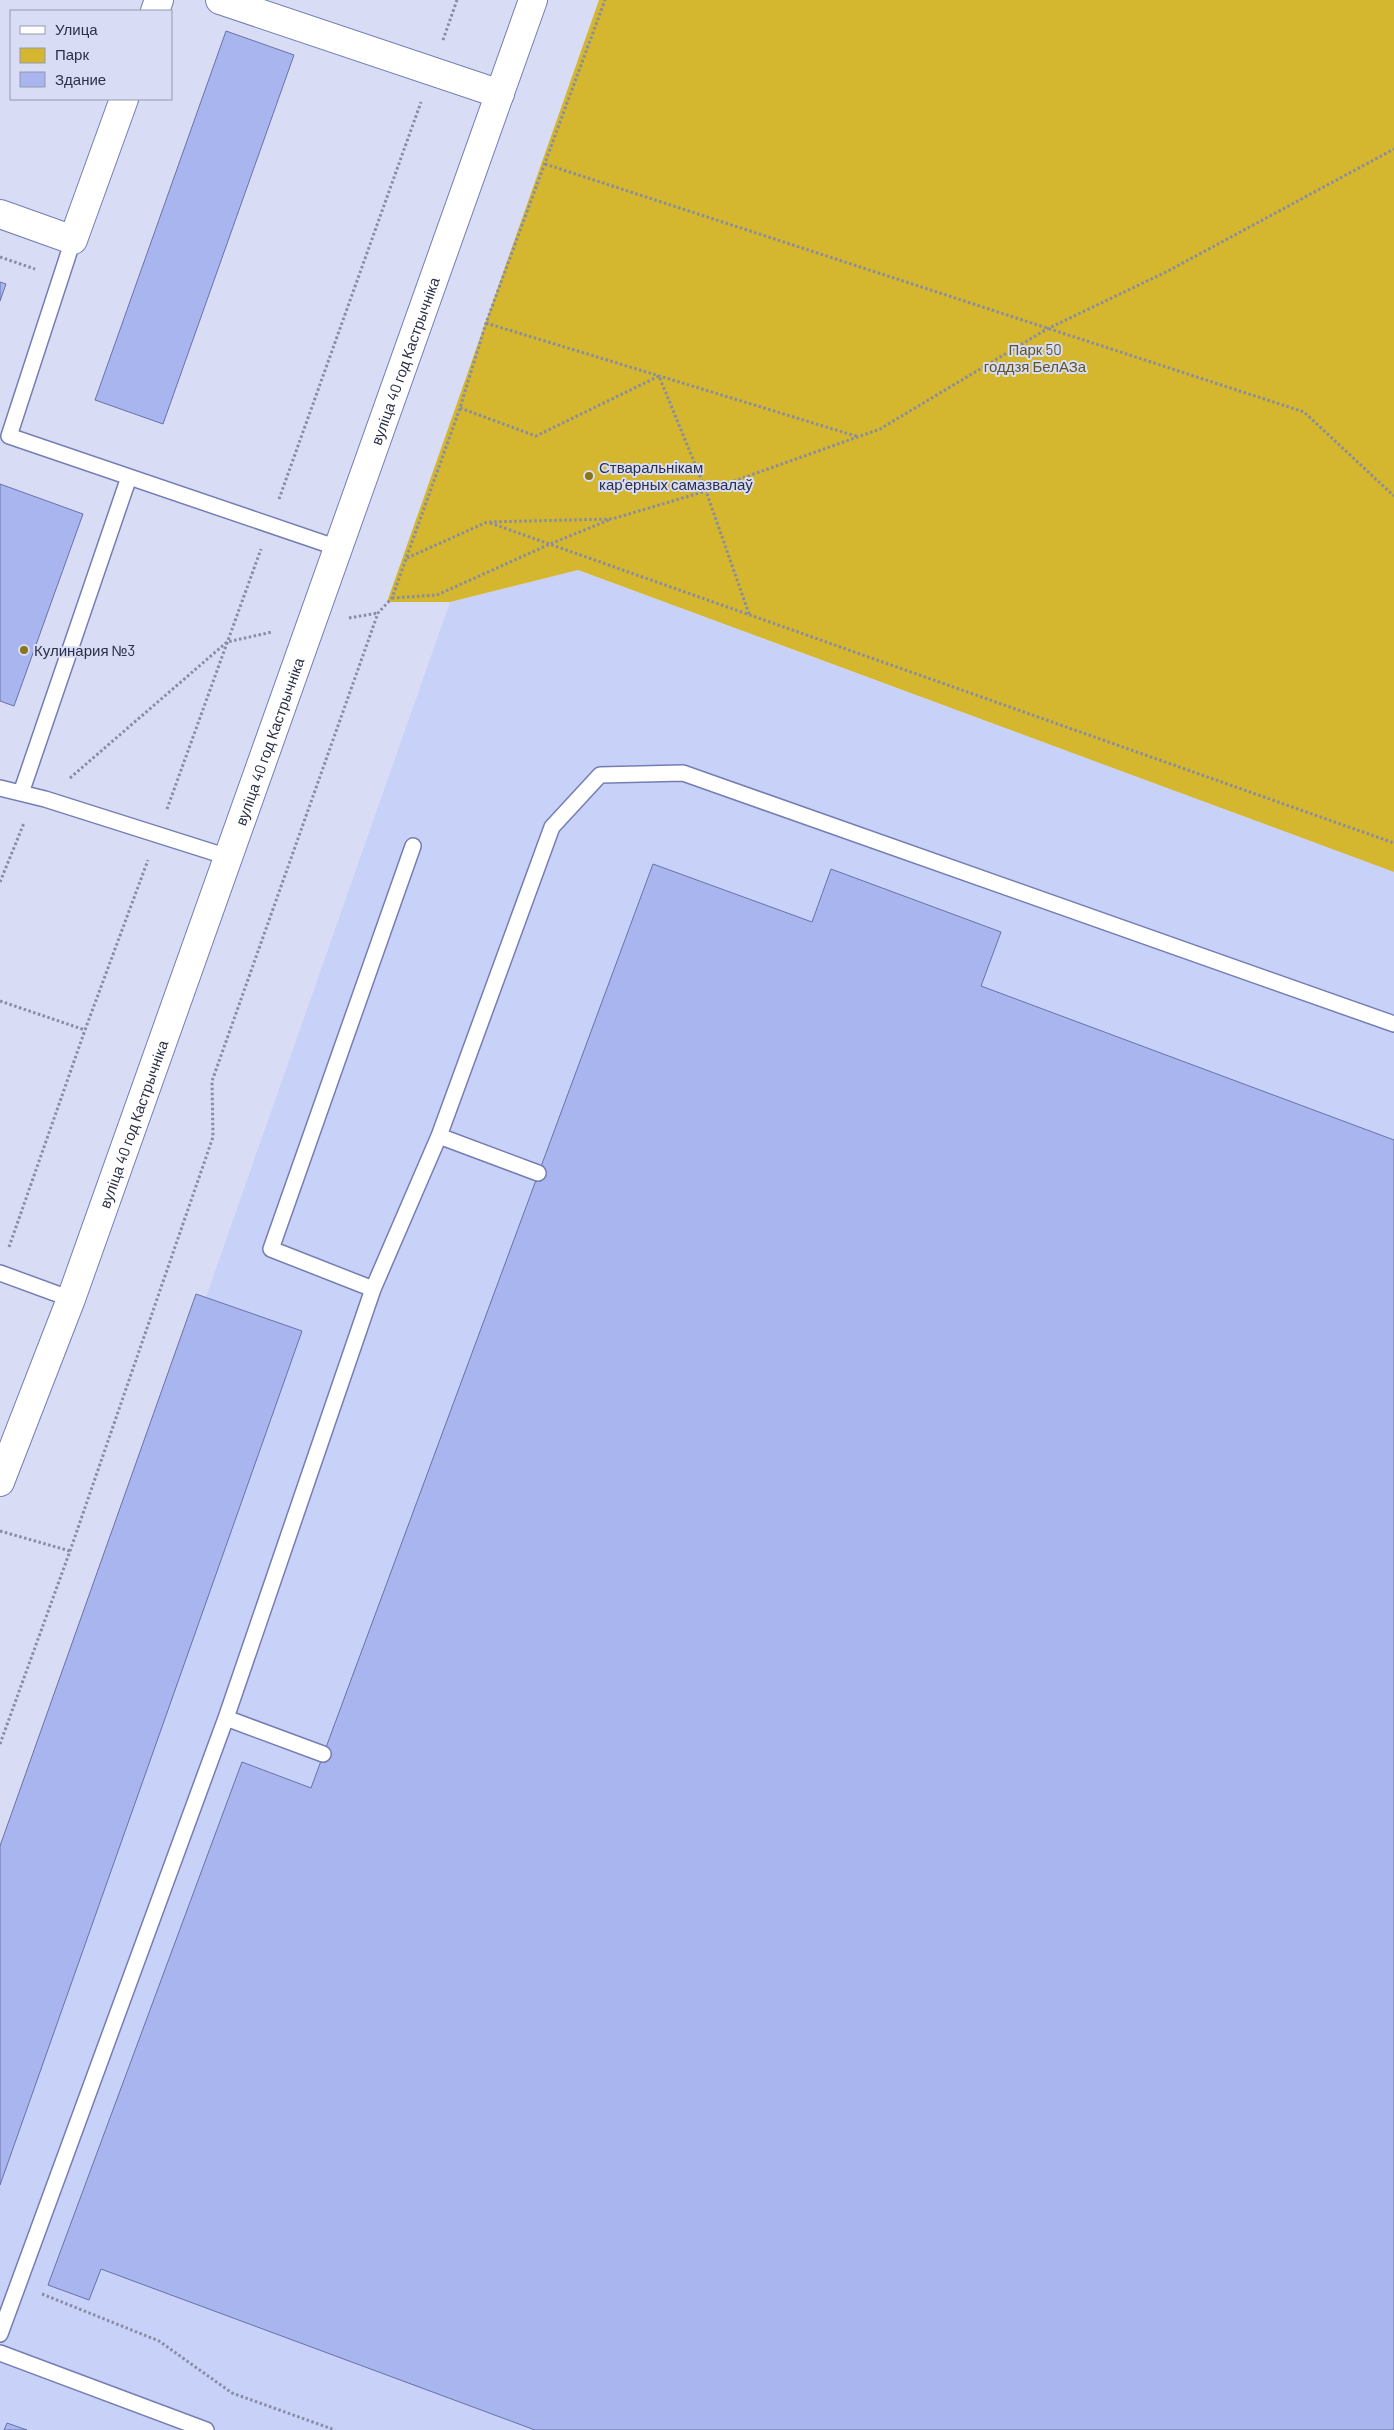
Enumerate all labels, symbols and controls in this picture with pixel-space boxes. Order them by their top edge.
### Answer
legend [10,10,172,100]
text: Улица [55,20,98,38]
text: Парк [55,45,89,63]
text: Здание [55,70,106,88]
street label: вуліца 40 год Кастрычніка [367,274,443,447]
park label: Парк 50 годдзя БелАЗа [984,340,1087,375]
place label: Стваральнікам карʼерных самазвалаў [599,458,753,493]
marker: Стваральнікам карʼерных самазвалаў [583,470,595,482]
place label: Кулинария №3 [34,641,135,659]
marker: Кулинария №3 [18,644,30,656]
street label: вуліца 40 год Кастрычніка [231,655,308,828]
street label: вуліца 40 год Кастрычніка [95,1037,172,1210]

